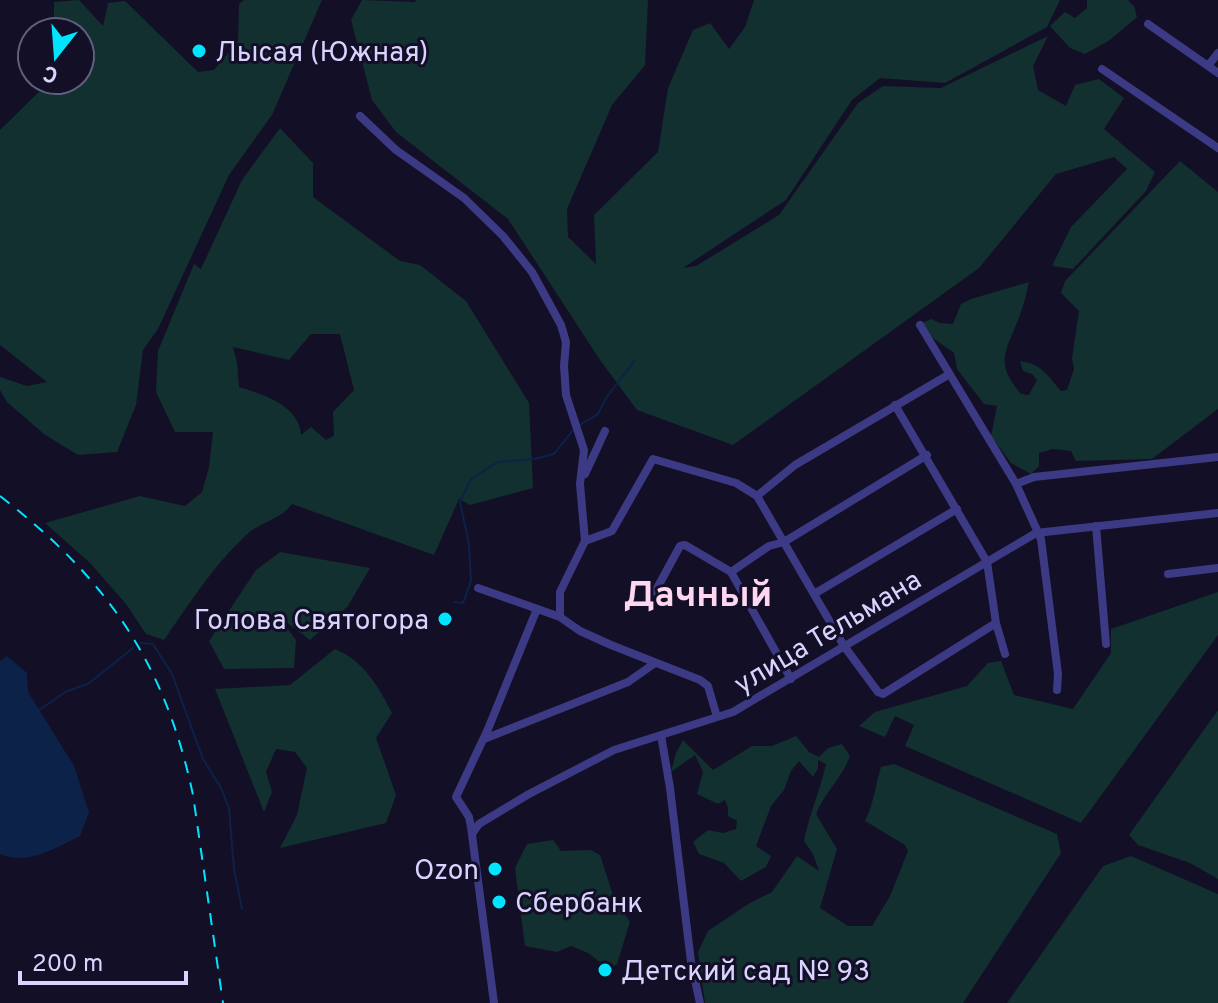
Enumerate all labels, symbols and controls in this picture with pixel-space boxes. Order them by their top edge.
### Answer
north arrow [16,16,96,96]
place label: Лысая (Южная) [215,36,428,72]
marker: Лысая (Южная) [190,42,208,60]
text: С [40,58,62,88]
street label: улица Тельмана [728,563,929,704]
district label: Дачный [624,574,772,620]
place label: Голова Святогора [194,604,429,640]
marker: Голова Святогора [436,610,454,628]
place label: Ozon [414,854,479,890]
marker: Ozon [486,860,504,878]
place label: Сбербанк [515,887,643,923]
marker: Сбербанк [490,893,508,911]
scale bar [20,935,186,985]
text: 200 m [32,950,103,980]
place label: Детский сад № 93 [621,955,870,991]
marker: Детский сад № 93 [596,961,614,979]

